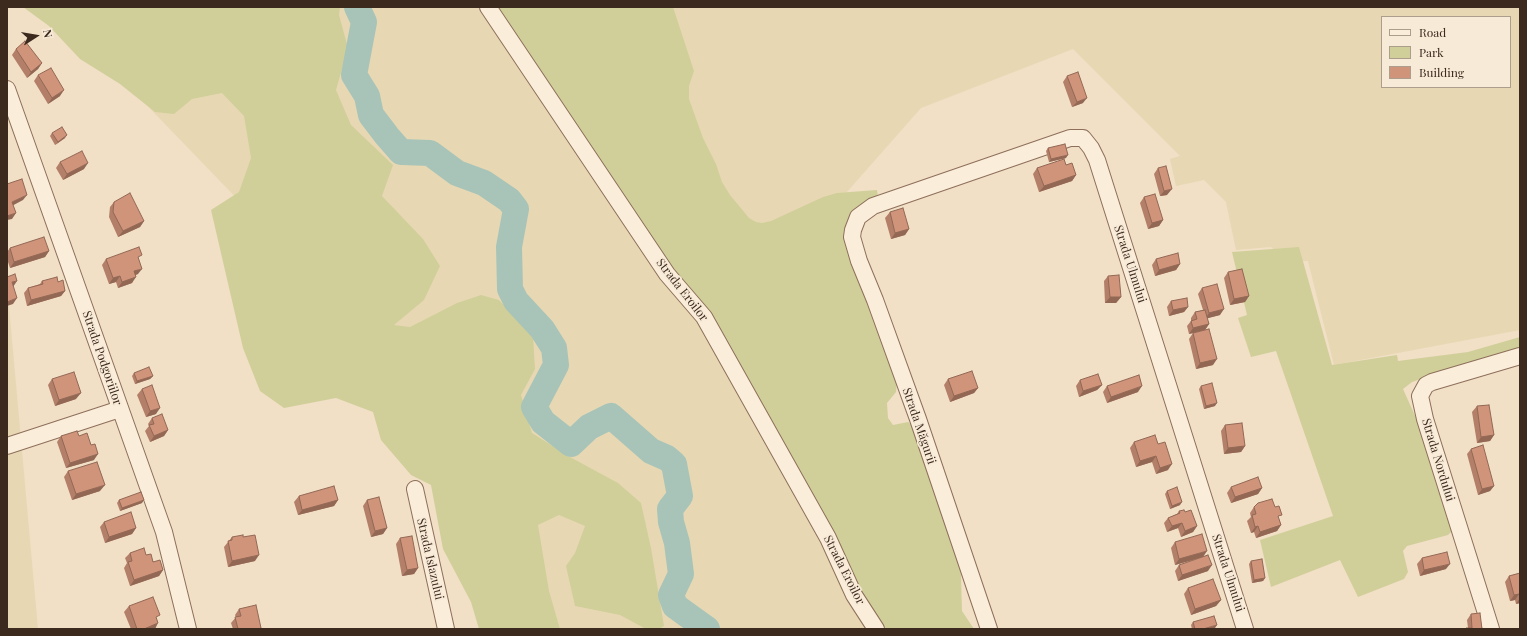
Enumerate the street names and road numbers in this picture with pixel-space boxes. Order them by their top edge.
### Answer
street label: Strada Ulmului [1111,223,1149,305]
street label: Strada Eroilor [653,256,711,324]
street label: Strada Podgoriilor [79,309,125,407]
street label: Strada Măgurii [899,386,939,466]
street label: Strada Nordului [1419,417,1457,503]
street label: Strada Islazului [414,517,446,601]
street label: Strada Ulmului [1209,532,1247,614]
street label: Strada Eroilor [820,533,868,607]

